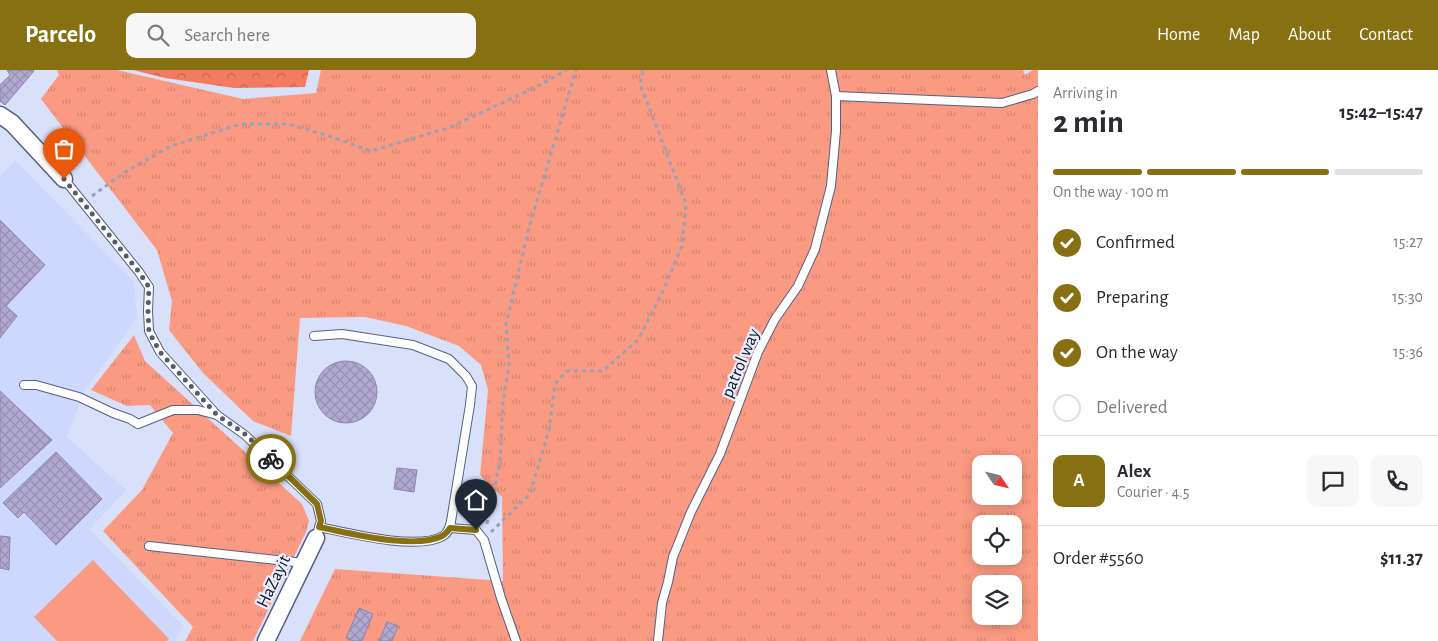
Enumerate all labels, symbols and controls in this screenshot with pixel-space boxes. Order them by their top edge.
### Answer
search box [126,13,476,58]
icon: search [144,21,172,49]
text: Parcelo [25,23,96,47]
text: Search here [184,26,270,45]
text: Home [1157,26,1200,44]
text: Map [1228,26,1260,44]
text: About [1288,26,1331,44]
text: Contact [1359,26,1413,44]
text: Arriving in [1053,85,1118,101]
text: 15:42–15:47 [1339,103,1423,122]
text: 2 min [1053,106,1124,138]
pin [43,128,85,179]
icon: bag [50,135,78,163]
text: On the way · 100 m [1053,184,1169,200]
icon: check [1053,229,1081,257]
text: Confirmed [1096,233,1175,252]
text: 15:27 [1393,234,1423,250]
icon: check [1053,284,1081,312]
text: Preparing [1096,288,1169,307]
text: 15:30 [1392,289,1423,305]
street label: patrol way [718,326,764,400]
icon: check [1053,339,1081,367]
text: On the way [1096,343,1178,362]
text: 15:36 [1393,344,1423,360]
text: Delivered [1096,398,1168,417]
courier [246,434,296,484]
icon: bike [257,445,285,473]
north arrow [972,455,1022,505]
map controls [972,455,1022,625]
button: chat [1307,455,1359,507]
button: phone [1371,455,1423,507]
text: Alex [1117,462,1151,481]
text: A [1073,471,1085,490]
pin [455,479,497,530]
text: Courier · 4.5 [1117,484,1189,500]
icon: home [462,486,490,514]
button: locate [972,515,1022,565]
text: Order #5560 [1053,549,1144,568]
text: $11.37 [1380,549,1423,568]
street label: HaZayit [254,552,294,610]
button: layers [972,575,1022,625]

